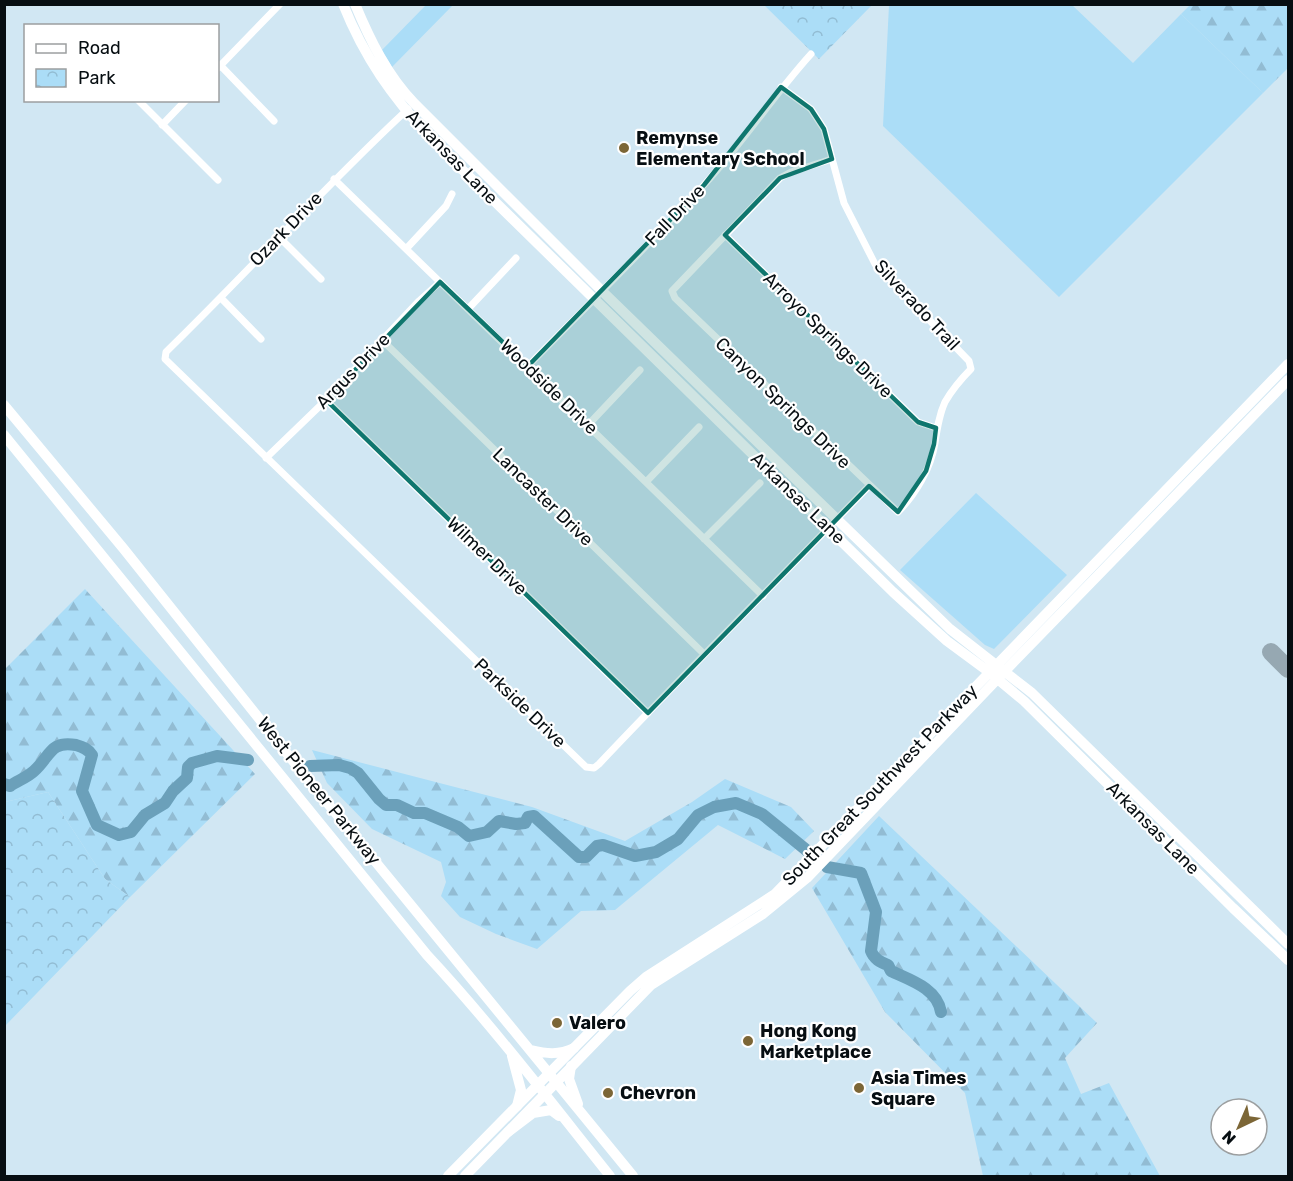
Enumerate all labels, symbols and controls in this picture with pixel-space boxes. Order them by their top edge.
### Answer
legend [24,24,219,102]
text: Road [78,37,121,59]
text: Park [78,67,116,89]
street label: Arkansas Lane [401,105,503,209]
place label: Remynse Elementary School [636,127,805,170]
marker: Remynse Elementary School [617,141,631,155]
street label: Fall Drive [641,180,709,250]
street label: Ozark Drive [245,187,327,271]
street label: Silverado Trail [870,255,964,355]
street label: Arroyo Springs Drive [759,267,897,403]
street label: Argus Drive [311,328,395,414]
street label: Canyon Springs Drive [711,333,855,473]
street label: Woodside Drive [496,335,602,439]
street label: Lancaster Drive [488,443,598,551]
street label: Arkansas Lane [746,447,850,549]
street label: Wilmer Drive [442,512,532,600]
street label: Parkside Drive [469,654,571,752]
street label: South Great Southwest Parkway [778,680,982,890]
street label: West Pioneer Parkway [252,713,386,870]
street label: Arkansas Lane [1102,777,1204,879]
place label: Valero [569,1012,626,1034]
marker: Valero [550,1016,564,1030]
place label: Hong Kong Marketplace [760,1020,872,1063]
marker: Hong Kong Marketplace [741,1034,755,1048]
place label: Asia Times Square [871,1067,967,1110]
marker: Asia Times Square [852,1081,866,1095]
place label: Chevron [620,1082,696,1104]
marker: Chevron [601,1086,615,1100]
north arrow [1209,1097,1269,1157]
text: N [1218,1127,1240,1148]

